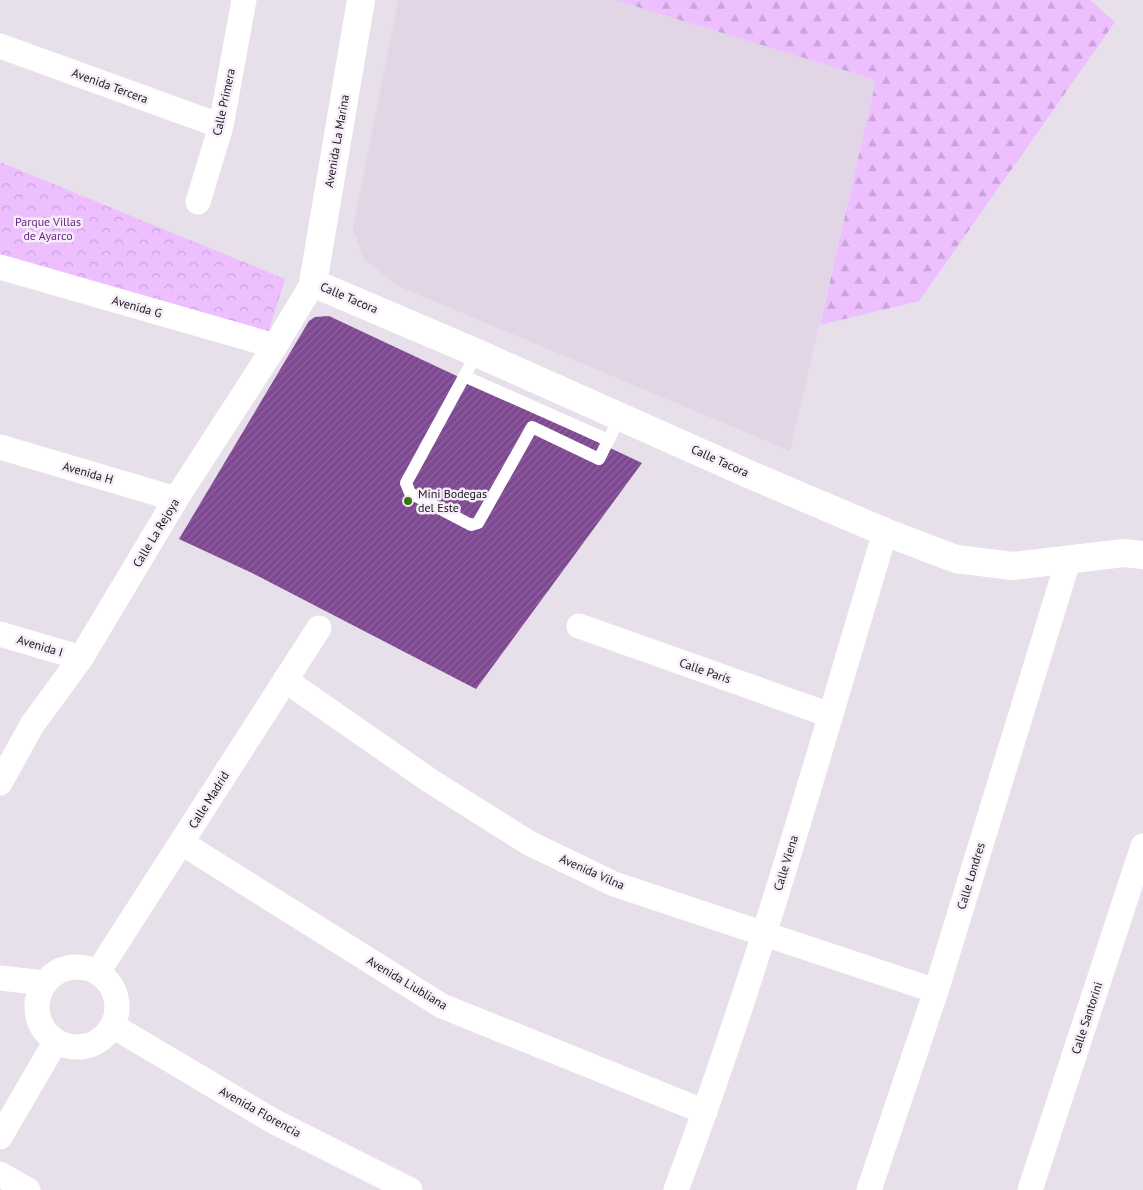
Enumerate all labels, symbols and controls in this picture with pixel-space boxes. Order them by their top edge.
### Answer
street label: Avenida Tercera [70,65,150,106]
street label: Calle Primera [209,67,238,137]
street label: Avenida La Marina [321,93,352,189]
park label: Parque Villas de Ayarco [15,214,81,243]
street label: Calle Tacora [318,279,380,316]
street label: Avenida G [111,292,164,321]
street label: Calle Tacora [689,441,751,480]
street label: Avenida H [61,458,115,487]
place label: Mini Bodegas del Este [418,486,487,515]
marker: Mini Bodegas del Este [402,495,414,507]
street label: Calle La Rejoya [129,496,182,570]
street label: Avenida I [15,631,65,660]
street label: Calle París [677,655,733,686]
street label: Calle Madrid [185,768,232,831]
street label: Calle Viena [770,833,801,892]
street label: Calle Londres [953,841,988,911]
street label: Avenida Vilna [557,851,627,893]
street label: Avenida Liubliana [364,953,450,1013]
street label: Calle Santorini [1068,980,1105,1056]
street label: Avenida Florencia [217,1083,304,1140]

